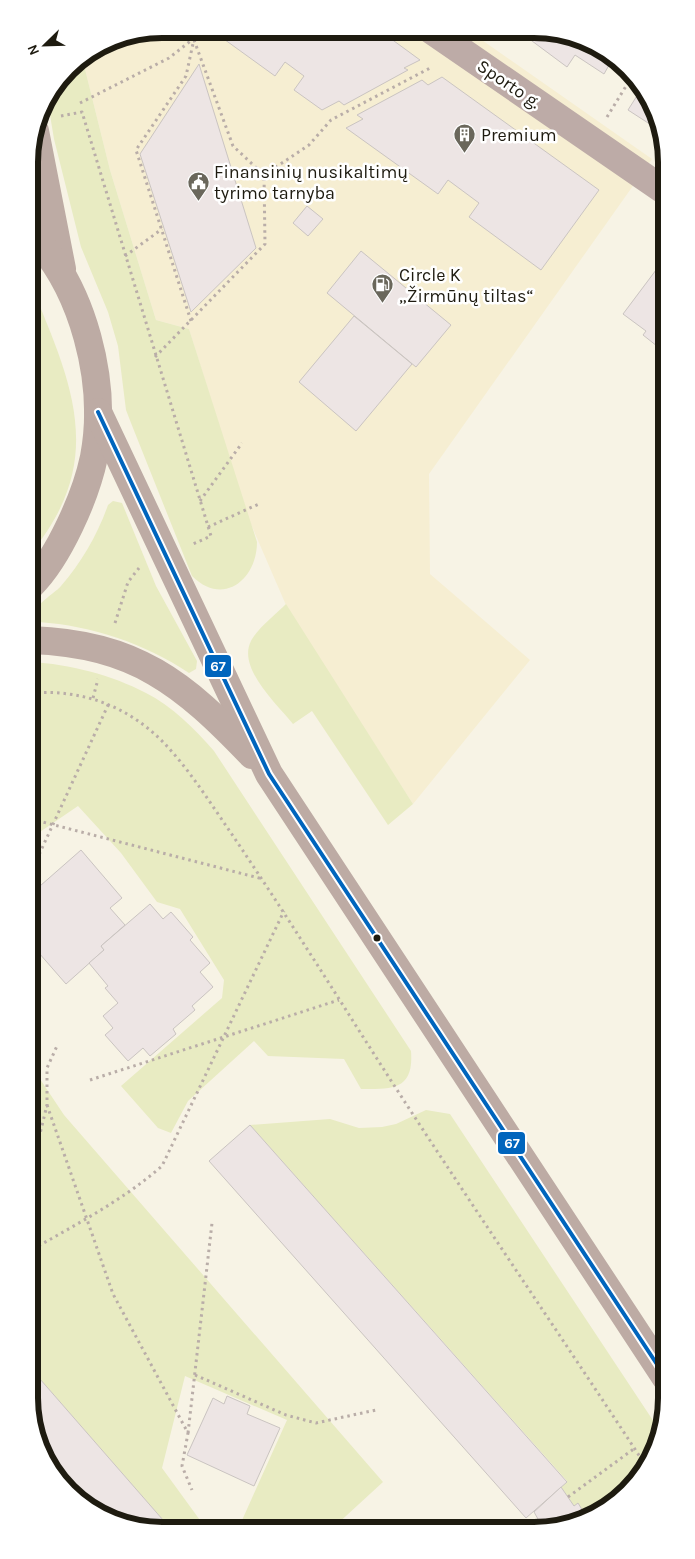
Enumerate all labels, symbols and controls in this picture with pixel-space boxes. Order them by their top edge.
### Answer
north arrow [20,20,70,70]
text: N [24,42,43,58]
street label: Sporto g. [473,55,545,113]
building icon: Premium [453,123,477,154]
place label: Premium [481,124,557,146]
place label: Finansinių nusikaltimų tyrimo tarnyba [214,161,408,204]
public building icon: Finansinių nusikaltimų tyrimo tarnyba [186,170,210,201]
place label: Circle K „Žirmūnų tiltas“ [399,264,534,307]
fuel station icon: Circle K „Žirmūnų tiltas“ [371,273,395,304]
line badge: 67 [204,654,232,678]
text: 67 [210,658,226,675]
unlabelled marker [372,933,382,943]
line badge: 67 [497,1131,526,1155]
text: 67 [504,1135,520,1152]

